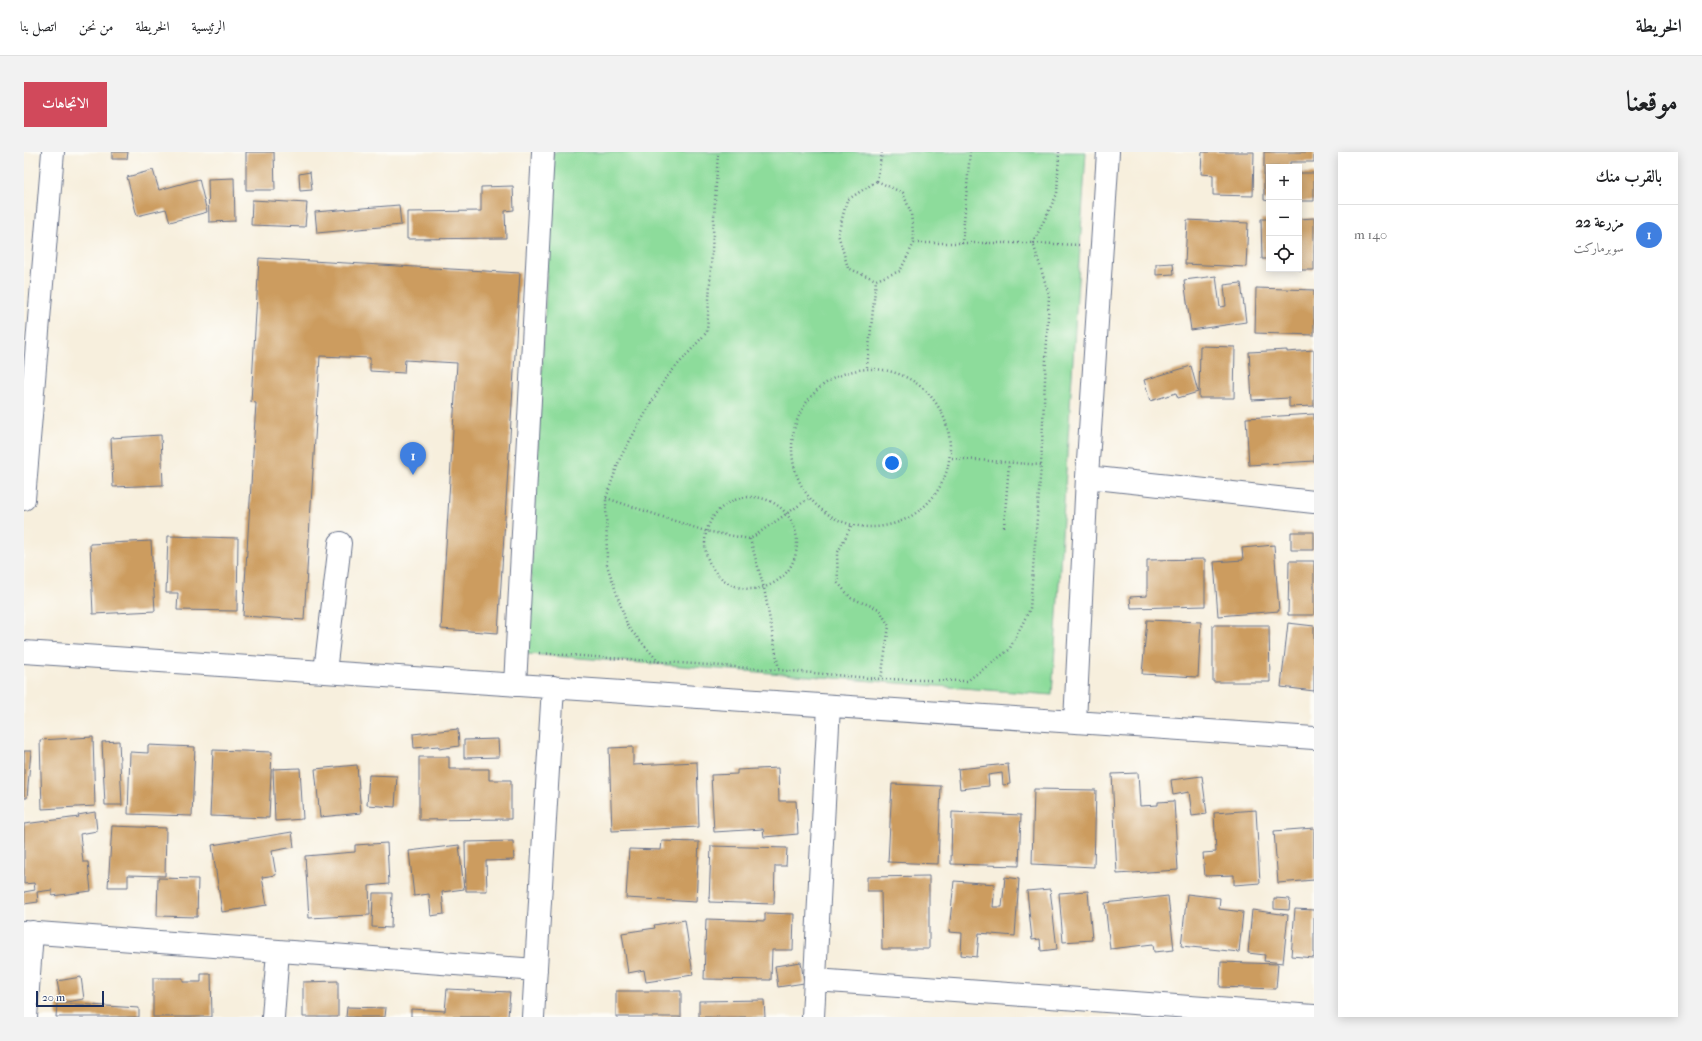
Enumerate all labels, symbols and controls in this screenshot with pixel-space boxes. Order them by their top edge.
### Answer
text: الخريطة [1636,15,1682,37]
text: اتصل بنا [20,18,57,35]
text: من نحن [79,18,114,35]
text: الخريطة [136,18,170,35]
text: الرئيسية [192,18,225,35]
button: الاتجاهات [24,82,107,127]
text: موقعنا [1626,85,1678,118]
map controls [1266,164,1302,272]
button: + [1266,164,1302,200]
text: بالقرب منك [1596,166,1662,186]
button: − [1266,200,1302,236]
text: مزرعة 22 [1576,213,1624,231]
text: 140 m [1354,227,1387,242]
text: 1 [1647,227,1651,242]
button: locate [1266,236,1302,272]
text: سوبرماركت [1574,240,1624,255]
pin: 1 [400,442,426,475]
your location [882,453,902,473]
scale bar [36,989,104,1008]
text: 20 m [42,991,65,1004]

